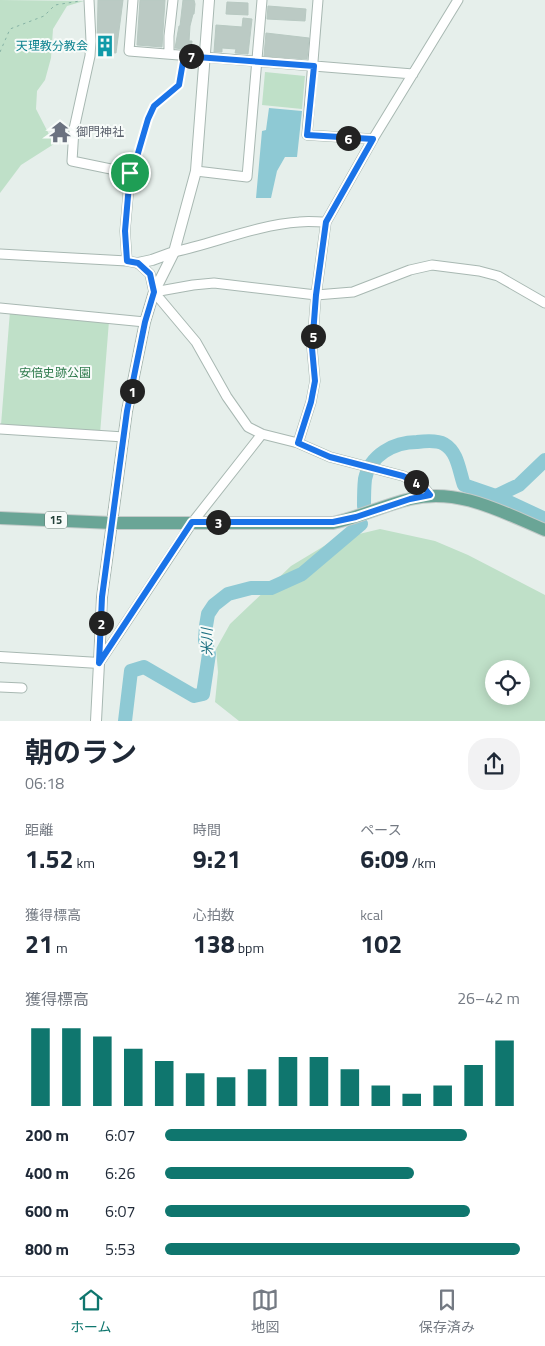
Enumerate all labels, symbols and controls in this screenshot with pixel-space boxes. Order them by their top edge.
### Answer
building icon: 天理教分教会 [92,33,118,59]
place label: 天理教分教会 [16,36,88,55]
pin: 7 [178,44,204,68]
text: 7 [188,46,195,67]
temple icon: 御門神社 [47,119,73,145]
place label: 御門神社 [76,122,124,141]
pin: 6 [336,126,360,150]
text: 6 [345,128,352,149]
pin [109,152,151,194]
icon: arrive [116,159,144,187]
pin: 5 [300,324,326,348]
text: 5 [310,326,317,347]
park label: 安倍史跡公園 [19,363,91,382]
pin: 1 [120,378,144,404]
text: 1 [129,381,136,402]
pin: 4 [404,470,428,494]
text: 4 [413,472,420,493]
pin: 3 [206,510,230,534]
road number: 15 [45,512,67,528]
text: 3 [215,512,222,533]
pin: 2 [88,610,114,636]
text: 2 [98,613,105,634]
water label: 米川 [196,626,217,656]
map controls [485,660,530,705]
button: locate [485,660,530,705]
text: 朝のラン [25,730,137,773]
button: share [468,738,520,790]
text: 06:18 [25,771,64,795]
text: 距離 [25,819,53,840]
text: 時間 [193,819,221,840]
text: ペース [360,819,402,840]
text: 1.52 [25,840,73,878]
text: 9:21 [193,840,241,878]
text: 6:09 [360,840,409,878]
text: km [73,852,95,873]
text: /km [409,852,436,873]
text: 獲得標高 [25,904,81,925]
text: 心拍数 [193,904,235,925]
text: kcal [360,904,383,925]
text: 21 [25,925,53,963]
text: 138 [193,925,235,963]
text: 102 [360,925,402,963]
text: m [53,937,68,958]
text: bpm [235,937,264,958]
text: 26–42 m [457,986,520,1010]
text: 獲得標高 [25,987,89,1011]
text: 200 m [25,1123,69,1147]
text: 6:07 [105,1123,135,1147]
text: 400 m [25,1161,69,1185]
text: 6:26 [105,1161,135,1185]
text: 600 m [25,1199,69,1223]
text: 6:07 [105,1199,135,1223]
text: 800 m [25,1237,69,1261]
text: 5:53 [105,1237,135,1261]
tab: ホーム [70,1286,111,1337]
tab: 地図 [251,1286,279,1337]
tab: 保存済み [419,1286,475,1337]

